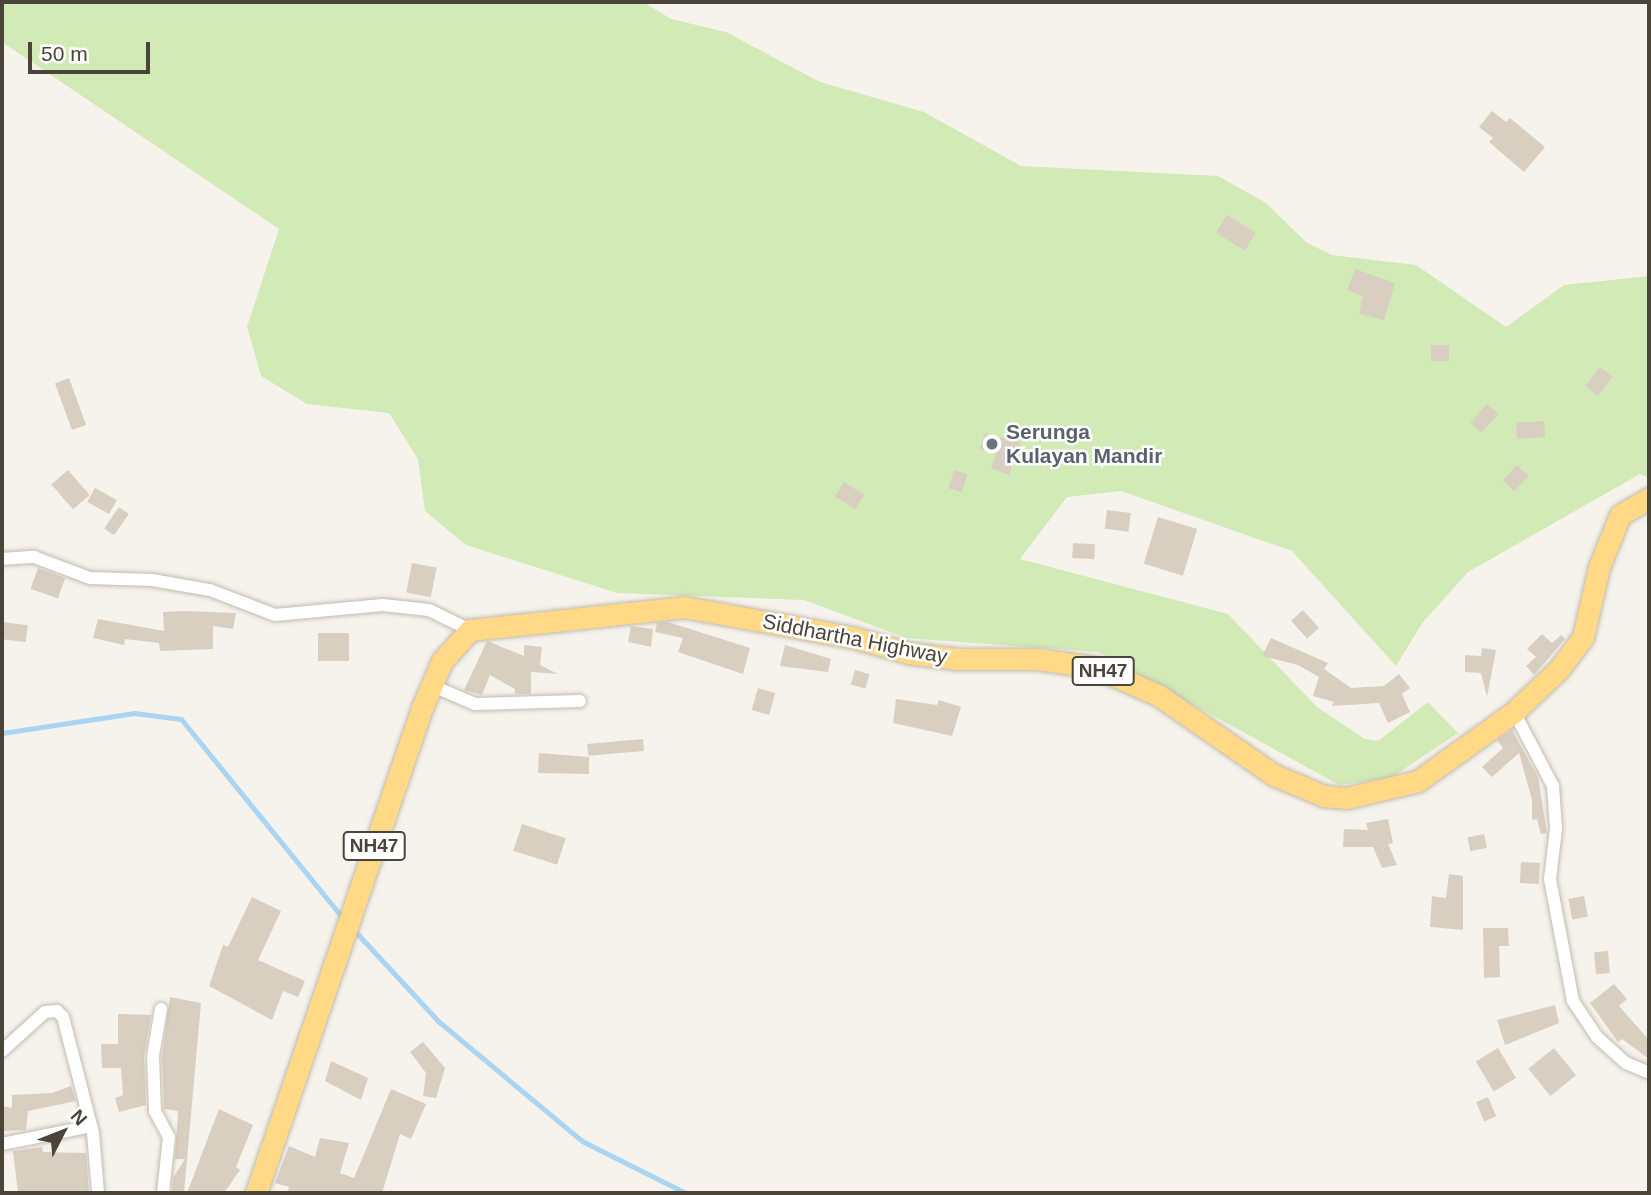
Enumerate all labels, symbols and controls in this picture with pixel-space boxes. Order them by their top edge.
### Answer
scale bar [32,28,154,72]
text: 50 m [41,42,88,65]
place label: Serunga Kulayan Mandir [1006,419,1162,469]
marker: Serunga Kulayan Mandir [984,436,1000,452]
street label: Siddhartha Highway [760,609,950,669]
road number: NH47 [1072,656,1134,686]
road number: NH47 [342,831,406,862]
north arrow [28,1097,98,1167]
text: N [67,1105,91,1130]

